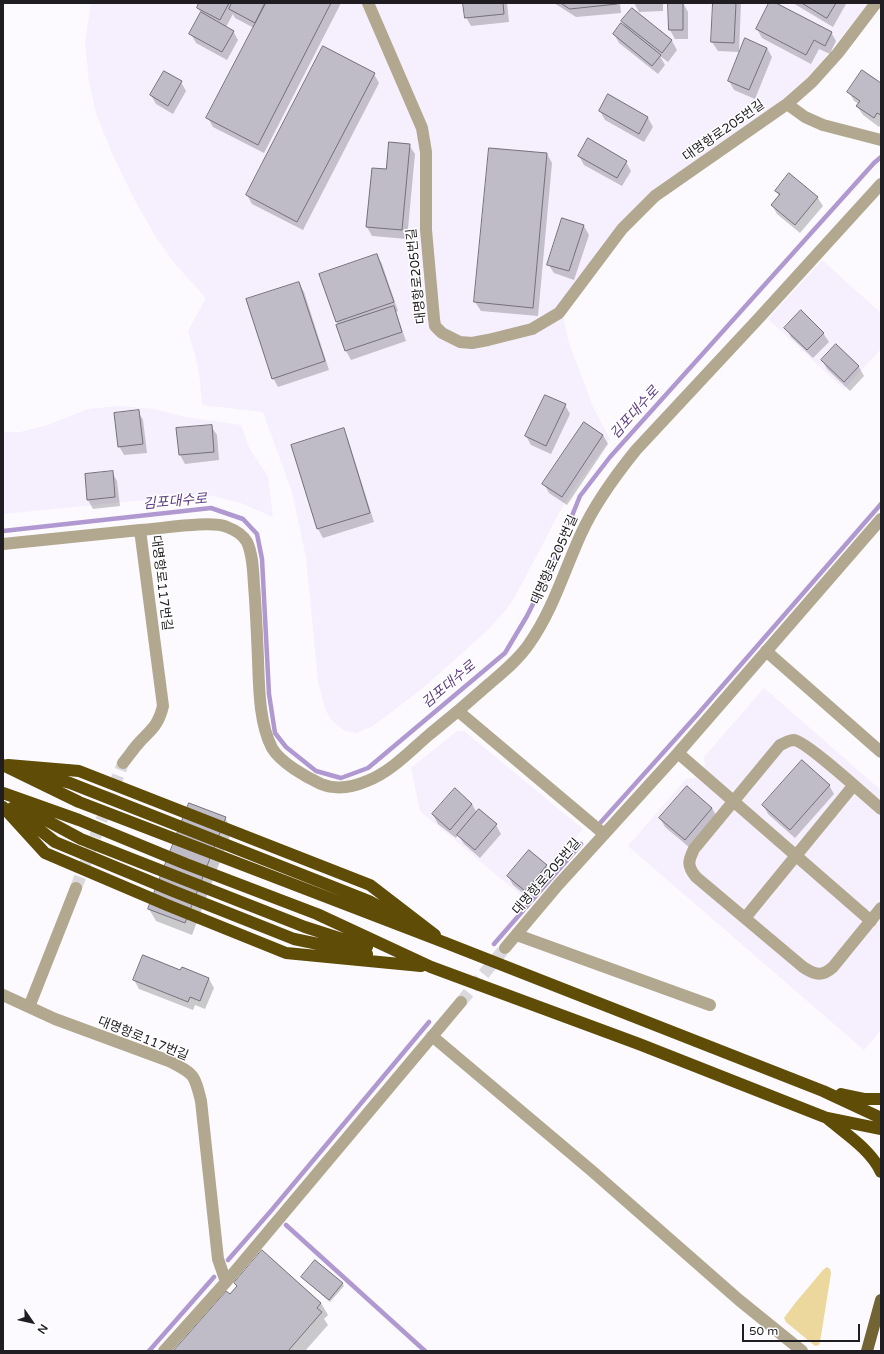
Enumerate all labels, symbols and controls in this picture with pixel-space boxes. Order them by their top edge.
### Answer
street label: 대명항로205번길 [680,97,768,165]
street label: 대명항로205번길 [404,227,430,325]
water label: 김포대수로 [607,383,663,443]
water label: 김포대수로 [142,491,208,513]
street label: 대명항로205번길 [528,513,582,607]
street label: 대명항로117번길 [147,534,175,632]
water label: 김포대수로 [419,658,479,712]
street label: 대명항로205번길 [510,836,584,918]
street label: 대명항로117번길 [95,1014,191,1064]
north arrow [12,1302,52,1342]
scale bar [744,1316,862,1342]
text: N [35,1322,50,1336]
text: 50 m [749,1324,778,1338]

